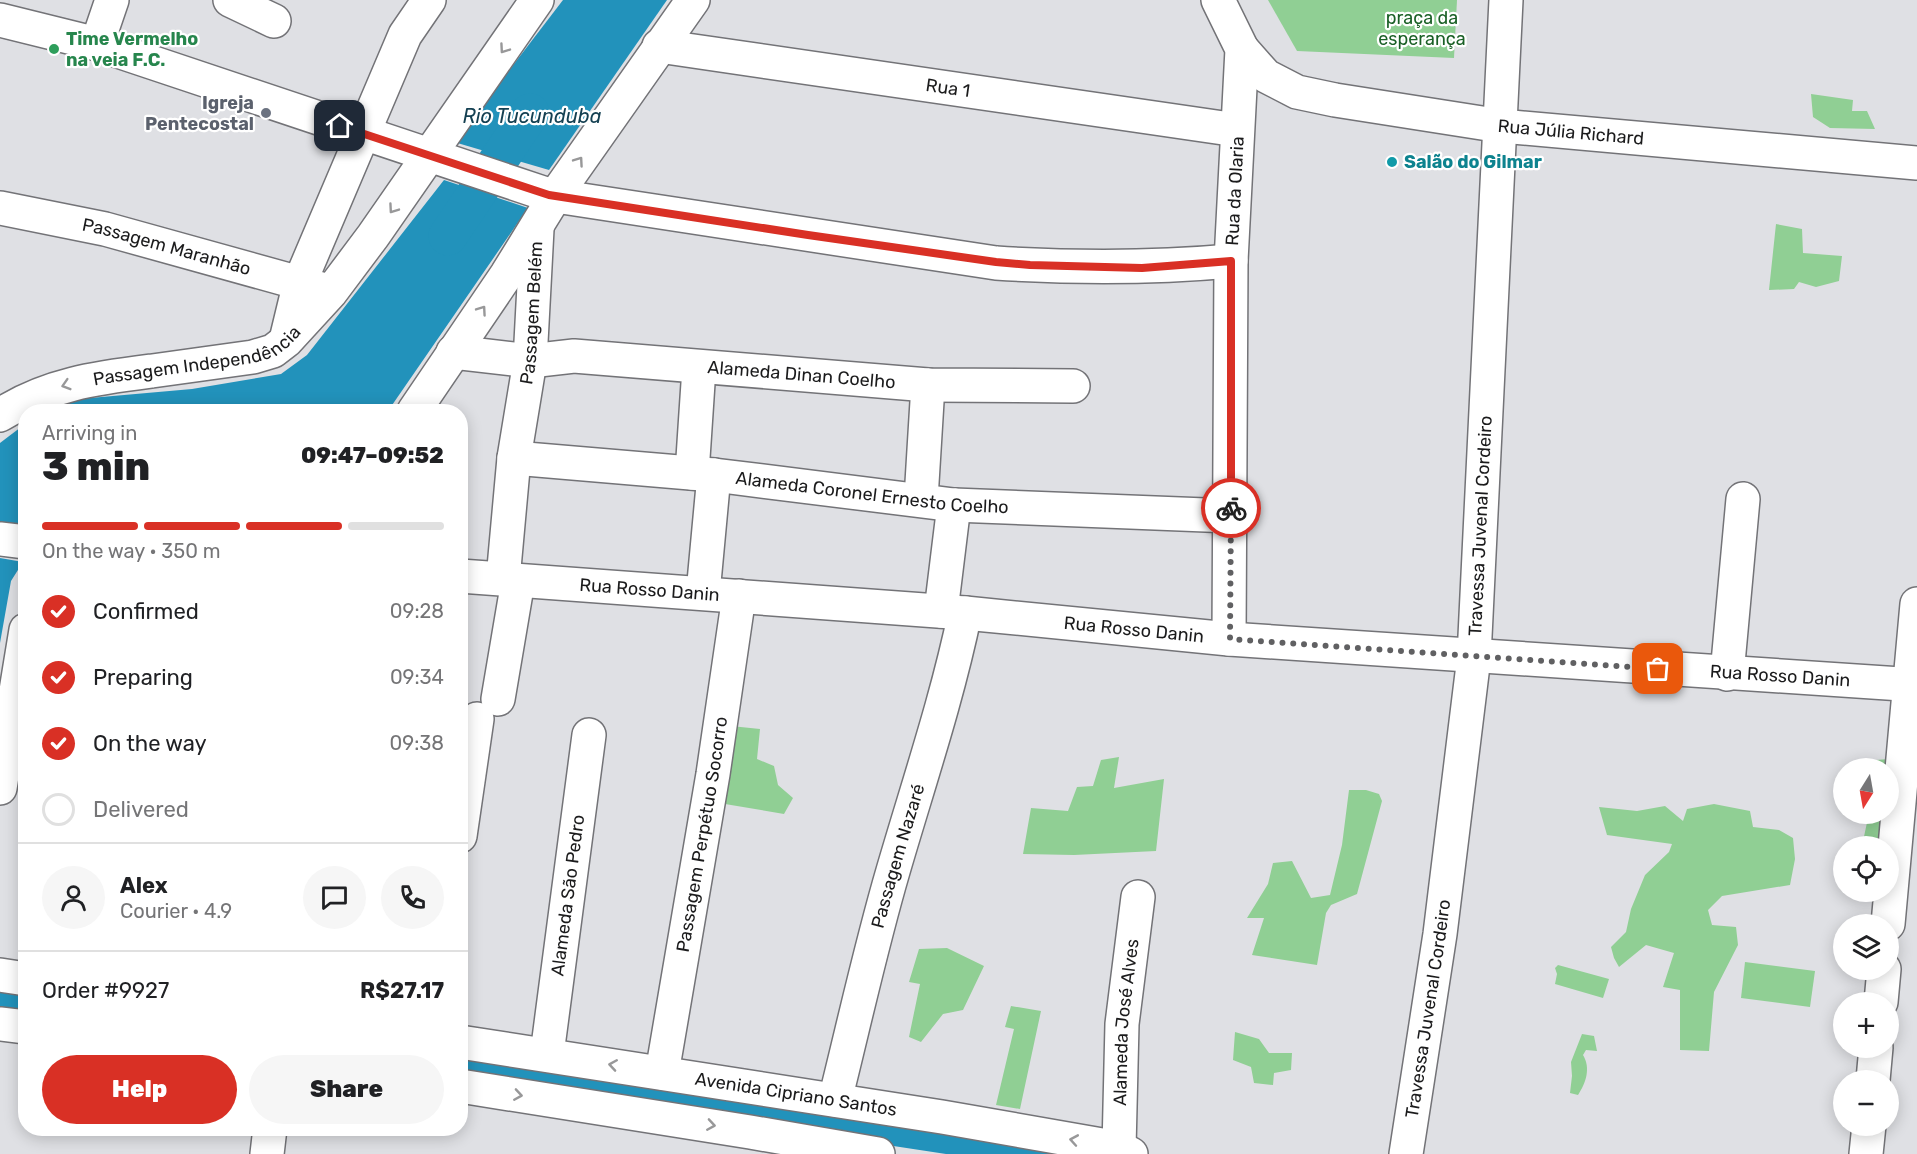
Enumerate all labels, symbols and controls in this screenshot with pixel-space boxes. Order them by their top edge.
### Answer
park label: praça da esperança [1378,7,1466,50]
place label: Time Vermelho na veia F.C. [66,28,198,71]
marker: Time Vermelho na veia F.C. [47,42,61,56]
one-way arrow [500,42,511,53]
street label: Rua 1 [924,74,972,102]
place label: Igreja Pentecostal [145,92,254,135]
pin [314,100,365,151]
water label: Rio Tucunduba [463,104,602,128]
marker: Igreja Pentecostal [259,106,273,120]
icon: home [323,109,356,142]
street label: Rua Júlia Richard [1497,115,1645,150]
street label: Rua da Olaria [1221,136,1249,246]
place label: Salão do Gilmar [1404,151,1542,173]
marker: Salão do Gilmar [1385,155,1399,169]
one-way arrow [572,157,583,168]
one-way arrow [389,202,400,213]
street label: Passagem Maranhão [80,214,253,280]
street label: Passagem Belém [515,241,547,386]
one-way arrow [475,306,486,317]
street label: Passagem Independência [91,321,305,390]
street label: Alameda Dinan Coelho [707,356,896,393]
one-way arrow [61,378,72,390]
street label: Travessa Juvenal Cordeiro [1464,415,1497,637]
text: Arriving in [42,421,137,445]
text: 09:47–09:52 [301,442,444,469]
text: 3 min [42,444,150,490]
street label: Alameda Coronel Ernesto Coelho [734,467,1009,518]
courier [1201,478,1261,538]
icon: bike [1215,492,1248,525]
text: On the way · 350 m [42,539,221,563]
street label: Rua Rosso Danin [579,574,720,606]
icon: check [42,595,75,628]
text: Confirmed [93,598,199,625]
text: 09:28 [390,599,444,623]
street label: Rua Rosso Danin [1063,612,1205,647]
pin [1632,643,1683,694]
icon: bag [1641,652,1674,685]
street label: Rua Rosso Danin [1709,660,1851,692]
icon: check [42,661,75,694]
text: Preparing [93,664,193,691]
text: 09:34 [390,665,444,689]
street label: Passagem Perpétuo Socorro [672,715,732,954]
icon: check [42,727,75,760]
text: On the way [93,730,207,757]
text: 09:38 [390,731,444,755]
north arrow [1833,758,1899,824]
map controls [1833,758,1899,1136]
street label: Passagem Nazaré [867,781,930,931]
text: Delivered [93,796,189,823]
street label: Alameda São Pedro [546,813,589,977]
button: locate [1833,836,1899,902]
button: person [42,866,105,929]
button: chat [303,866,366,929]
button: phone [381,866,444,929]
text: Alex [120,872,168,899]
street label: Travessa Juvenal Cordeiro [1401,898,1455,1119]
text: Courier · 4.9 [120,899,232,923]
button: layers [1833,914,1899,980]
street label: Alameda José Alves [1109,937,1144,1106]
text: Order #9927 [42,977,169,1004]
text: R$27.17 [360,977,444,1004]
button: + [1833,992,1899,1058]
button: Help [42,1055,237,1124]
button: Share [249,1055,444,1124]
one-way arrow [608,1059,617,1071]
street label: Avenida Cipriano Santos [693,1068,898,1121]
button: − [1833,1070,1899,1136]
one-way arrow [514,1089,523,1101]
one-way arrow [706,1119,716,1131]
one-way arrow [1070,1134,1080,1147]

